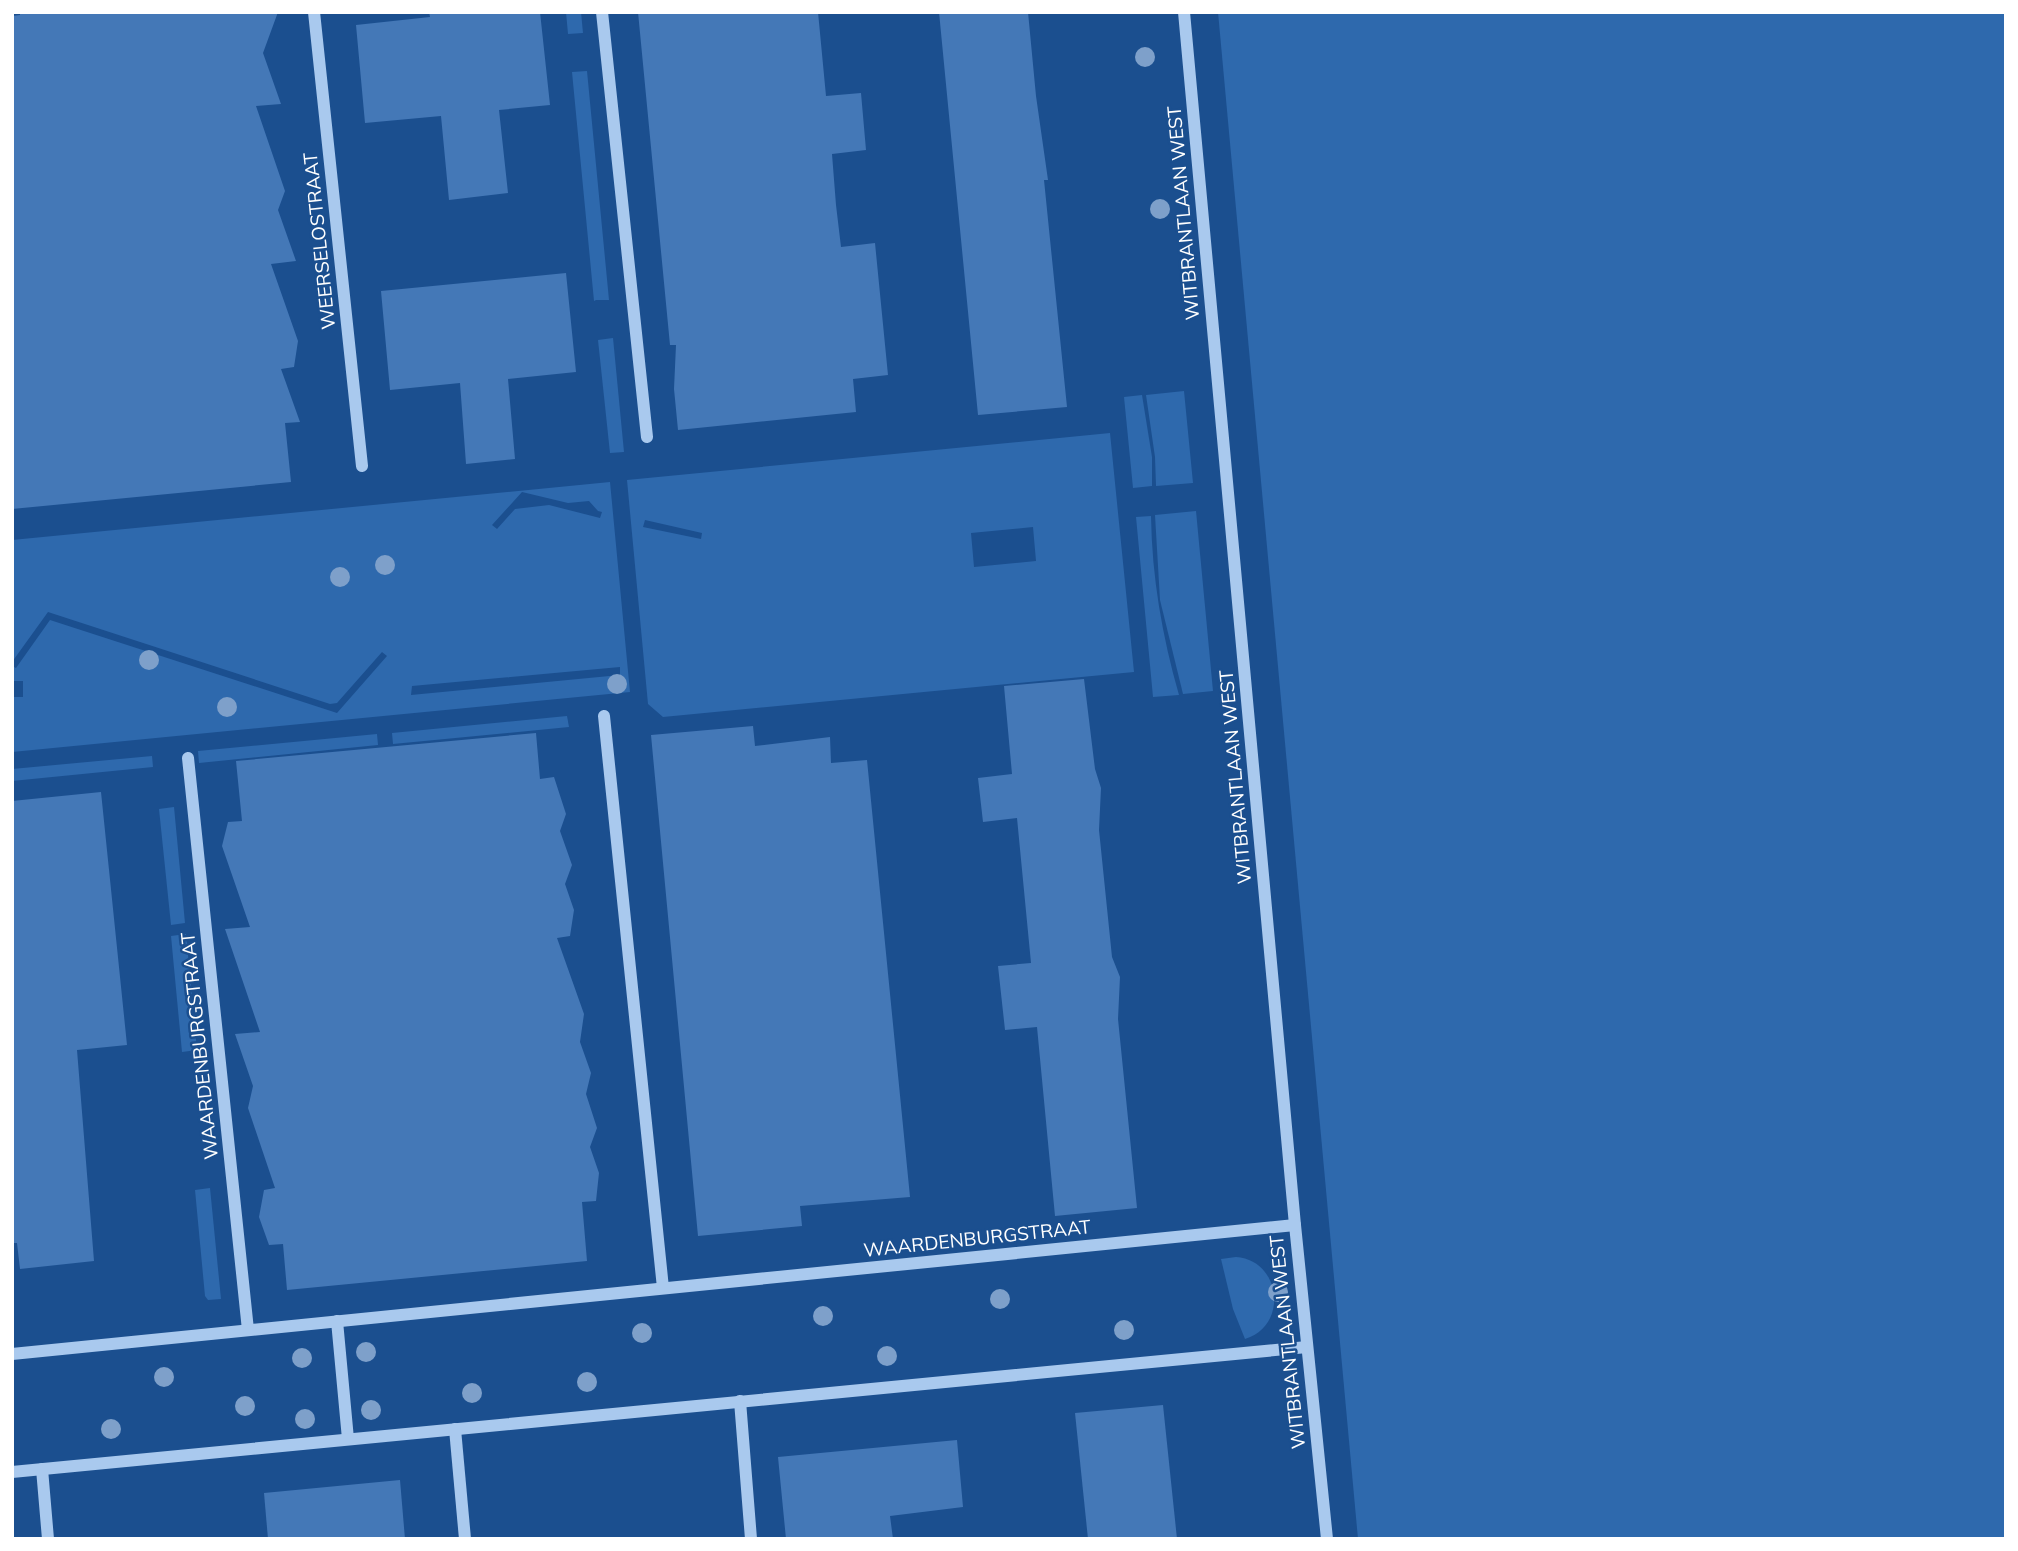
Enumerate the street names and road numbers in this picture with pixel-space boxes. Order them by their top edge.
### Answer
street label: WITBRANTLAAN WEST [1162,104,1204,321]
street label: WEERSELOSTRAAT [298,151,340,331]
street label: WITBRANTLAAN WEST [1214,668,1256,885]
street label: WAARDENBURGSTRAAT [175,931,223,1161]
street label: WAARDENBURGSTRAAT [862,1214,1092,1262]
street label: WITBRANTLAAN WEST [1264,1233,1310,1450]

